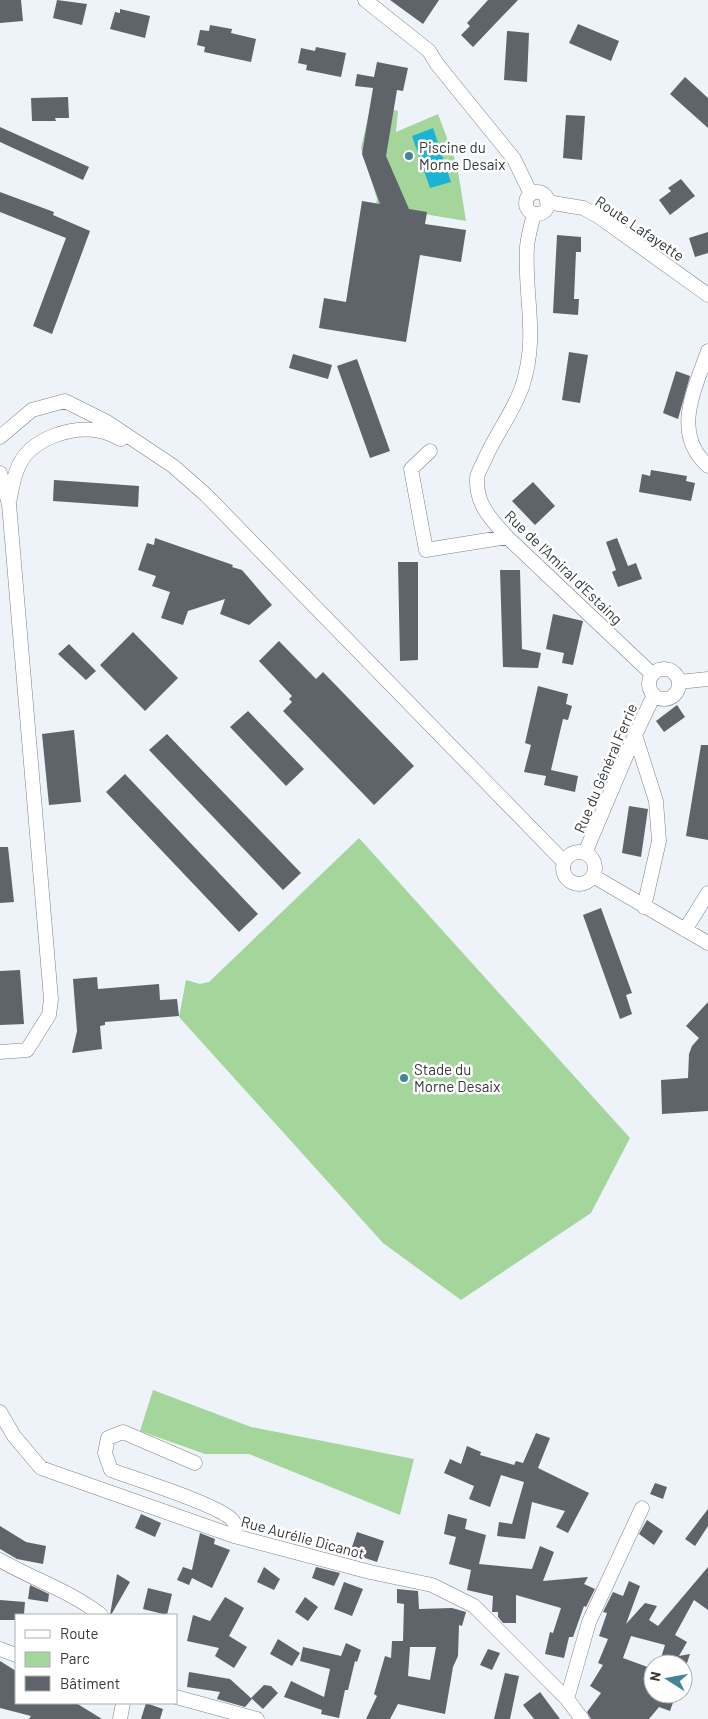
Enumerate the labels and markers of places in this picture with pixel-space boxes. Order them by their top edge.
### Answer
place label: Piscine du Morne Desaix [419,138,505,173]
marker: Piscine du Morne Desaix [403,150,415,162]
place label: Stade du Morne Desaix [414,1060,500,1095]
marker: Stade du Morne Desaix [398,1072,410,1084]

